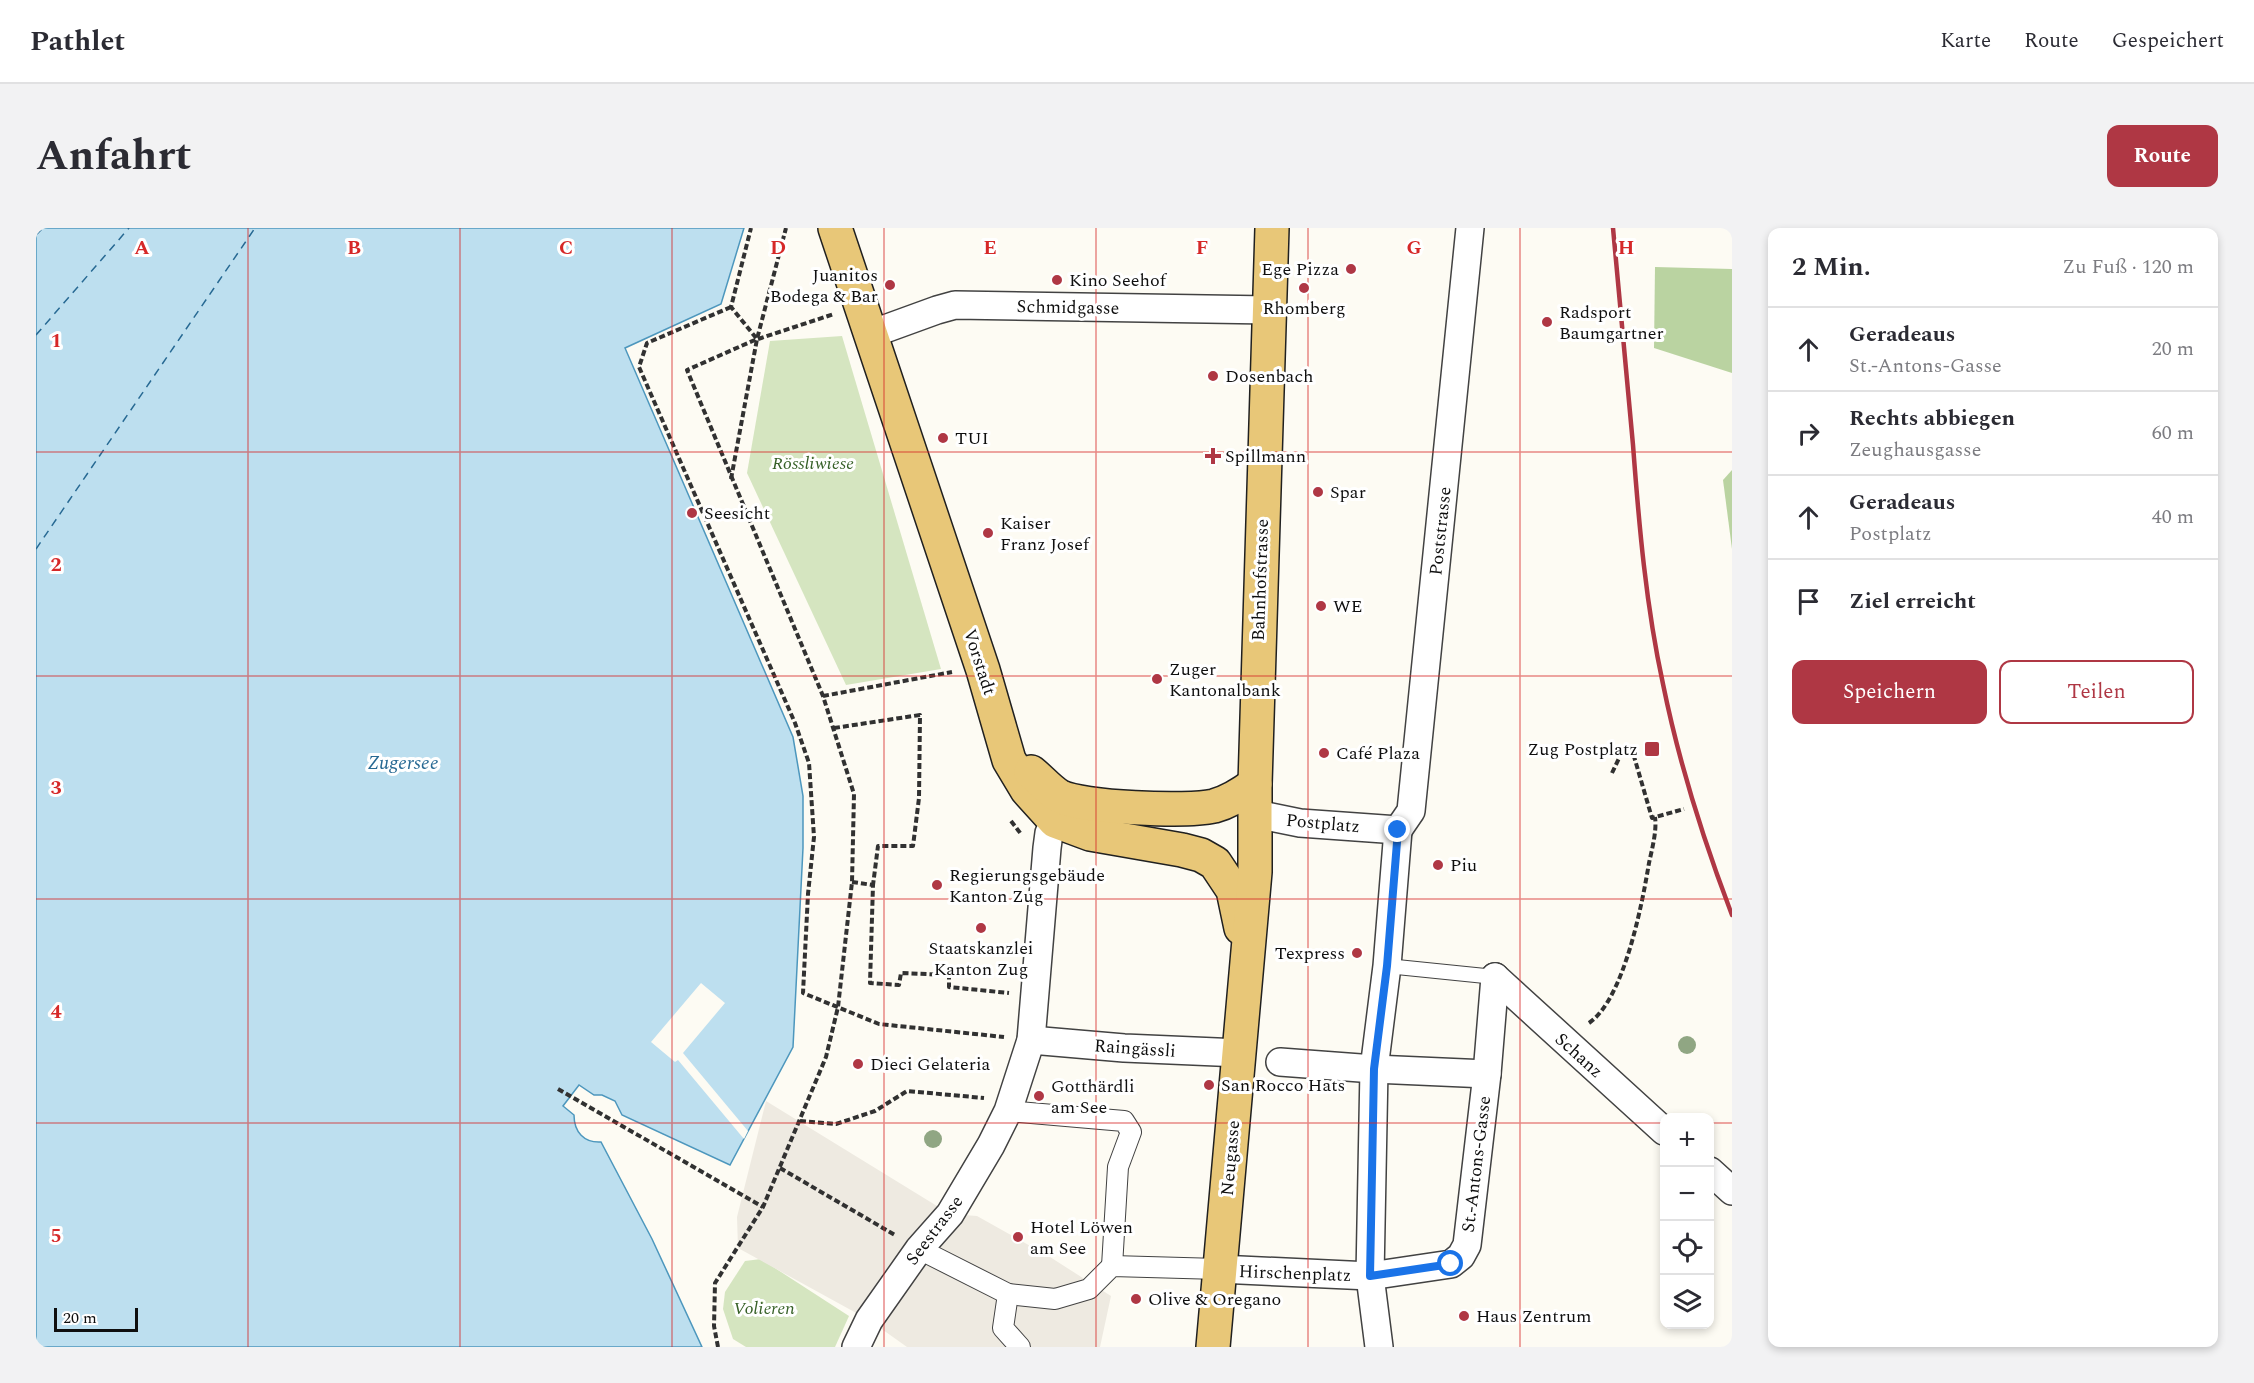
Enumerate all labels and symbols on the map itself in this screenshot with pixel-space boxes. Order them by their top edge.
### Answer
text: A [134,233,150,263]
text: B [347,233,361,263]
text: C [559,233,573,263]
text: D [770,233,786,263]
text: E [983,233,997,263]
text: F [1196,233,1208,263]
text: G [1406,233,1422,263]
text: H [1618,233,1634,263]
place label: Ege Pizza [1261,256,1339,283]
place label: Juanitos Bodega & Bar [770,262,878,310]
marker: Ege Pizza [1344,262,1358,276]
place label: Kino Seehof [1069,267,1168,294]
marker: Kino Seehof [1050,273,1064,287]
marker: Juanitos Bodega & Bar [883,278,897,292]
marker: Rhomberg [1297,281,1311,295]
street label: Schmidgasse [1016,293,1120,322]
place label: Rhomberg [1262,295,1346,322]
place label: Radsport Baumgartner [1559,299,1664,347]
marker: Radsport Baumgartner [1540,315,1554,329]
text: 1 [50,326,62,356]
place label: Dosenbach [1225,363,1314,390]
marker: Dosenbach [1206,369,1220,383]
place label: TUI [955,425,989,452]
marker: TUI [936,431,950,445]
place label: Spillmann [1225,443,1306,470]
marker: Spillmann [1206,449,1220,463]
park label: Rössliwiese [772,450,854,477]
place label: Spar [1330,479,1366,506]
marker: Spar [1311,485,1325,499]
street label: Poststrasse [1422,485,1459,577]
place label: Seesicht [704,500,770,527]
marker: Seesicht [685,506,699,520]
place label: Kaiser Franz Josef [1000,510,1091,558]
street label: Bahnhofstrasse [1245,518,1276,642]
marker: Kaiser Franz Josef [981,526,995,540]
text: 2 [50,550,62,580]
place label: WE [1333,593,1362,620]
marker: WE [1314,599,1328,613]
street label: Vorstadt [956,625,1003,699]
place label: Zuger Kantonalbank [1169,656,1281,704]
marker: Zuger Kantonalbank [1150,672,1164,686]
place label: Zug Postplatz [1528,736,1638,763]
place label: Café Plaza [1336,740,1420,767]
marker: Zug Postplatz [1643,740,1661,758]
marker: Café Plaza [1317,746,1331,760]
water label: Zugersee [367,748,439,778]
text: 3 [50,773,62,803]
street label: Postplatz [1285,807,1361,840]
route end [1384,816,1410,842]
place label: Piu [1450,852,1477,879]
marker: Piu [1431,858,1445,872]
place label: Regierungsgebäude Kanton Zug [949,862,1105,910]
marker: Regierungsgebäude Kanton Zug [930,878,944,892]
marker: Staatskanzlei Kanton Zug [974,921,988,935]
place label: Staatskanzlei Kanton Zug [929,935,1033,983]
place label: Texpress [1275,940,1345,967]
marker: Texpress [1350,946,1364,960]
text: 4 [50,997,62,1027]
street label: Schanz [1549,1026,1609,1084]
street label: Raingässli [1093,1032,1177,1065]
place label: Dieci Gelateria [870,1051,991,1078]
marker: Dieci Gelateria [851,1057,865,1071]
place label: San Rocco Hats [1221,1072,1345,1099]
place label: Gotthärdli am See [1051,1073,1135,1121]
marker: San Rocco Hats [1202,1078,1216,1092]
marker: Gotthärdli am See [1032,1089,1046,1103]
street label: St.-Antons-Gasse [1455,1094,1498,1234]
street label: Neugasse [1214,1119,1247,1197]
street label: Seestrasse [899,1190,970,1271]
place label: Hotel Löwen am See [1030,1214,1133,1262]
text: 5 [50,1221,62,1251]
marker: Hotel Löwen am See [1011,1230,1025,1244]
route start [1437,1250,1463,1276]
street label: Hirschenplatz [1238,1258,1352,1289]
place label: Olive & Oregano [1148,1286,1281,1313]
marker: Olive & Oregano [1129,1292,1143,1306]
park label: Volieren [733,1295,795,1322]
place label: Haus Zentrum [1476,1303,1592,1330]
scale bar [54,1305,138,1332]
marker: Haus Zentrum [1457,1309,1471,1323]

